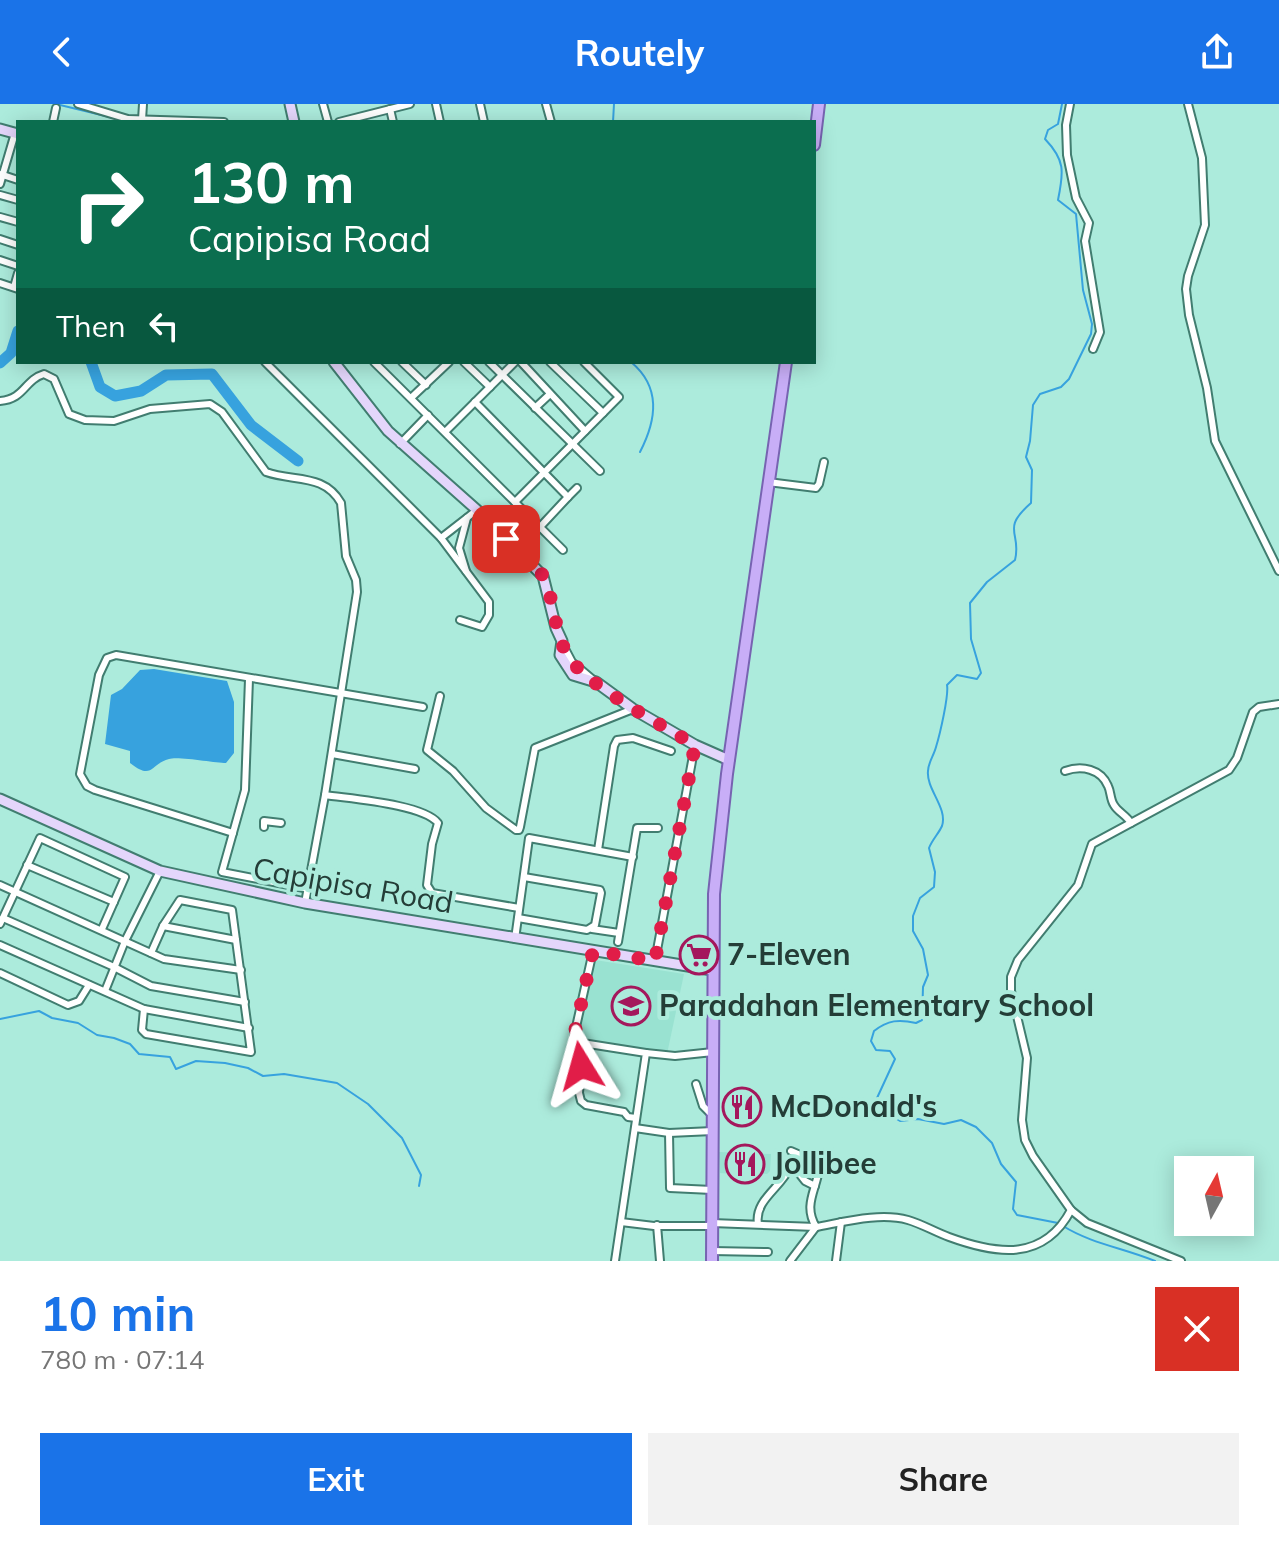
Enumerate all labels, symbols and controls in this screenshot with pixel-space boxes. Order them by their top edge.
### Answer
icon: back [40,30,84,74]
text: Routely [575,30,704,75]
icon: share [1195,30,1239,74]
text: 130 m [188,147,355,217]
icon: right [56,152,160,256]
text: Capipisa Road [188,216,431,261]
icon: left [142,304,186,348]
text: Then [56,307,126,345]
pin [472,505,540,573]
icon: arrive [484,517,528,561]
street label: Capipisa Road [250,849,456,921]
supermarket icon: 7-Eleven [678,934,720,976]
place label: 7-Eleven [727,935,851,973]
school or university icon: Paradahan Elementary School [610,985,652,1027]
place label: Paradahan Elementary School [659,986,1094,1024]
position arrow [539,1024,623,1108]
restaurant icon: McDonald's [721,1086,763,1128]
place label: McDonald's [770,1087,937,1125]
restaurant icon: Jollibee [724,1143,766,1185]
place label: Jollibee [773,1144,877,1182]
north arrow [1174,1156,1254,1236]
map controls [1174,1156,1254,1236]
text: 10 min [40,1283,195,1343]
button: close [1155,1287,1239,1371]
text: 780 m · 07:14 [40,1343,204,1376]
button: Exit [40,1433,632,1525]
button: Share [648,1433,1239,1525]

